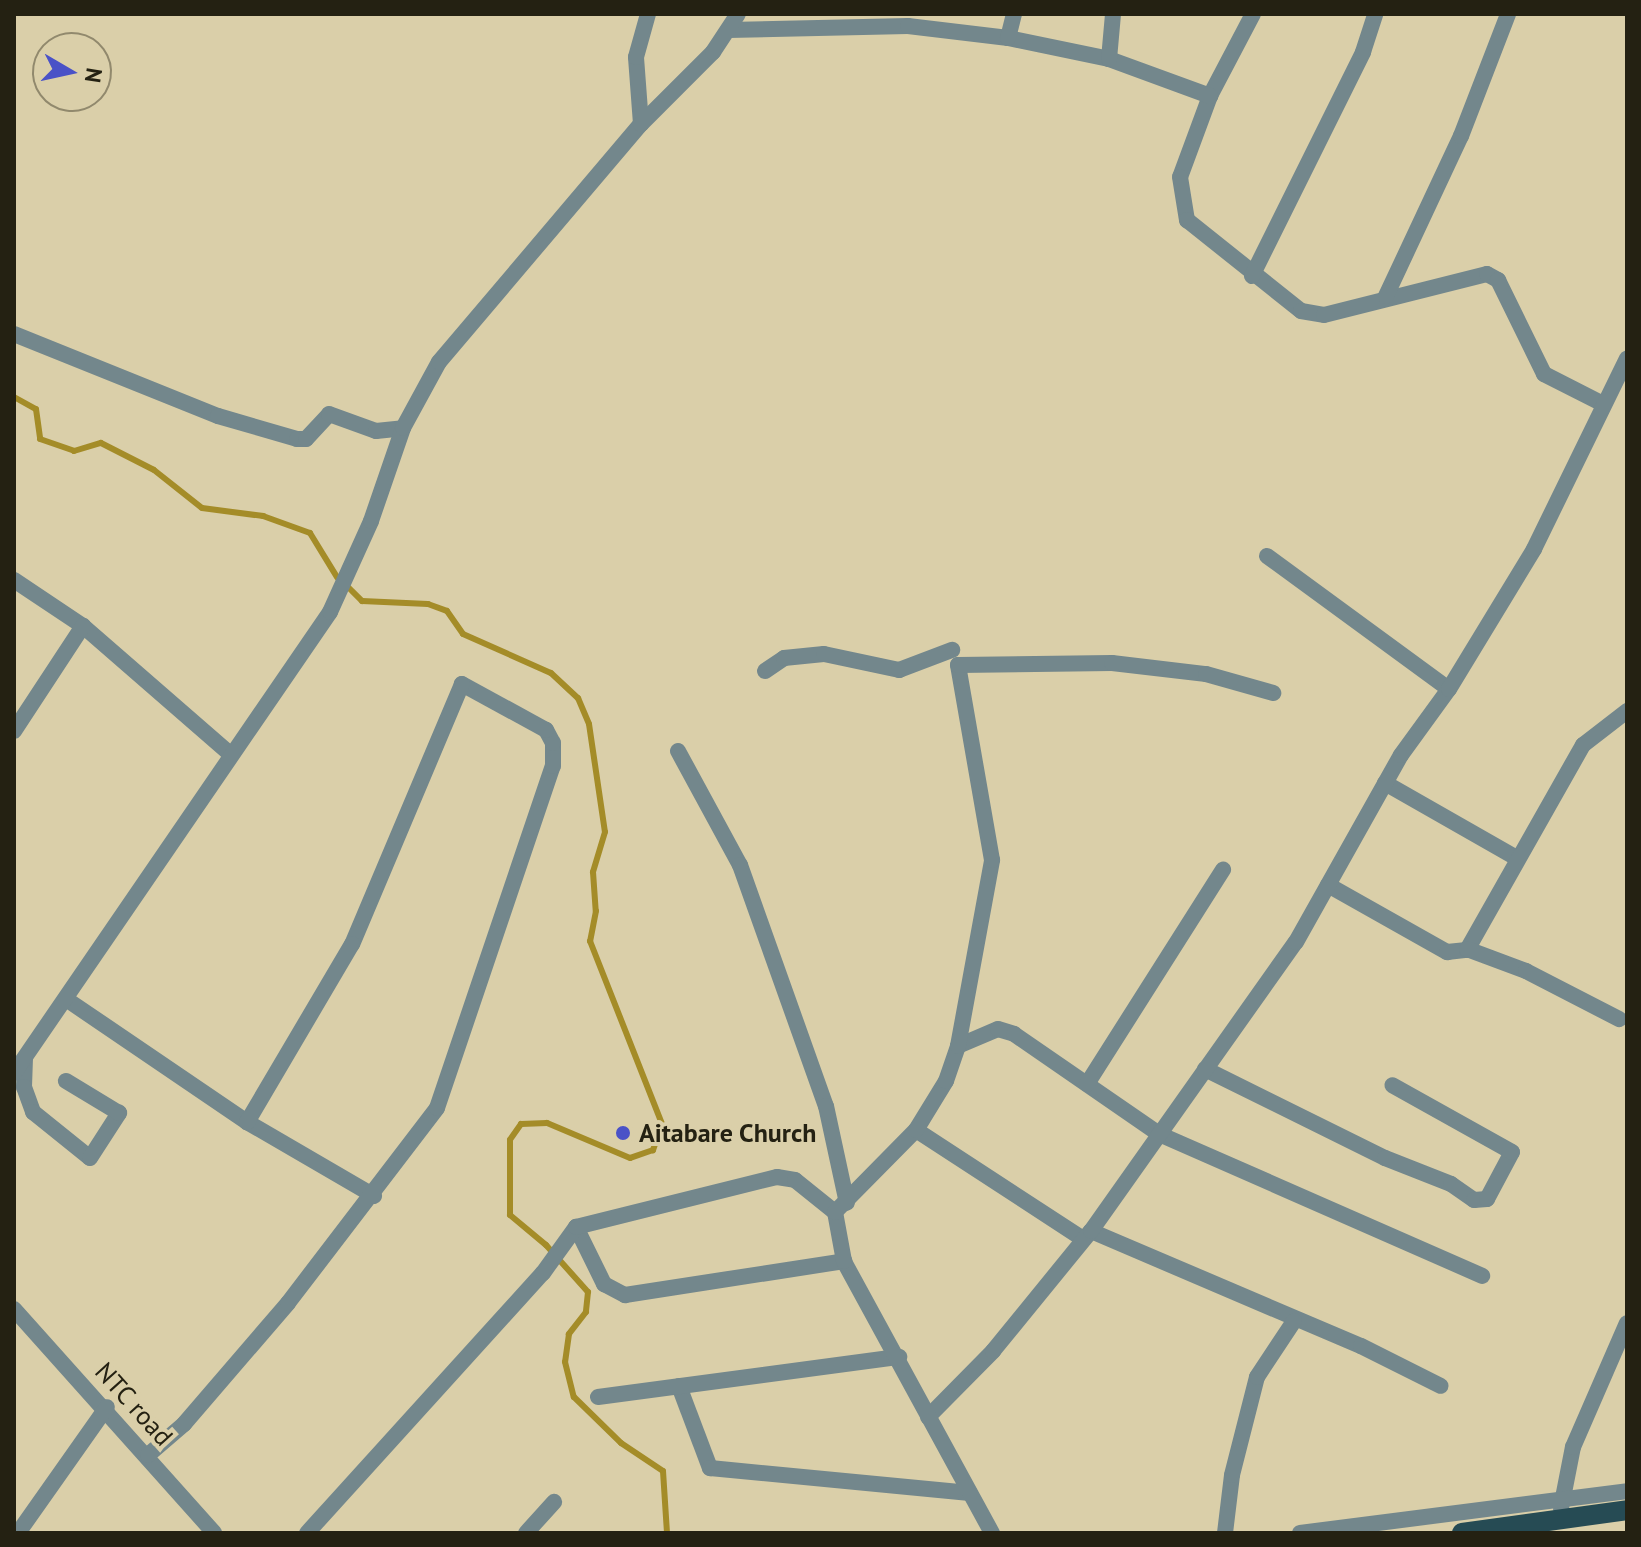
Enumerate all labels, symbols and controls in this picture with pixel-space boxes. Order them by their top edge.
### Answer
north arrow [32,32,112,112]
text: N [79,66,109,85]
place label: Aitabare Church [639,1117,817,1149]
marker: Aitabare Church [614,1124,632,1142]
street label: NTC road [88,1356,180,1452]

